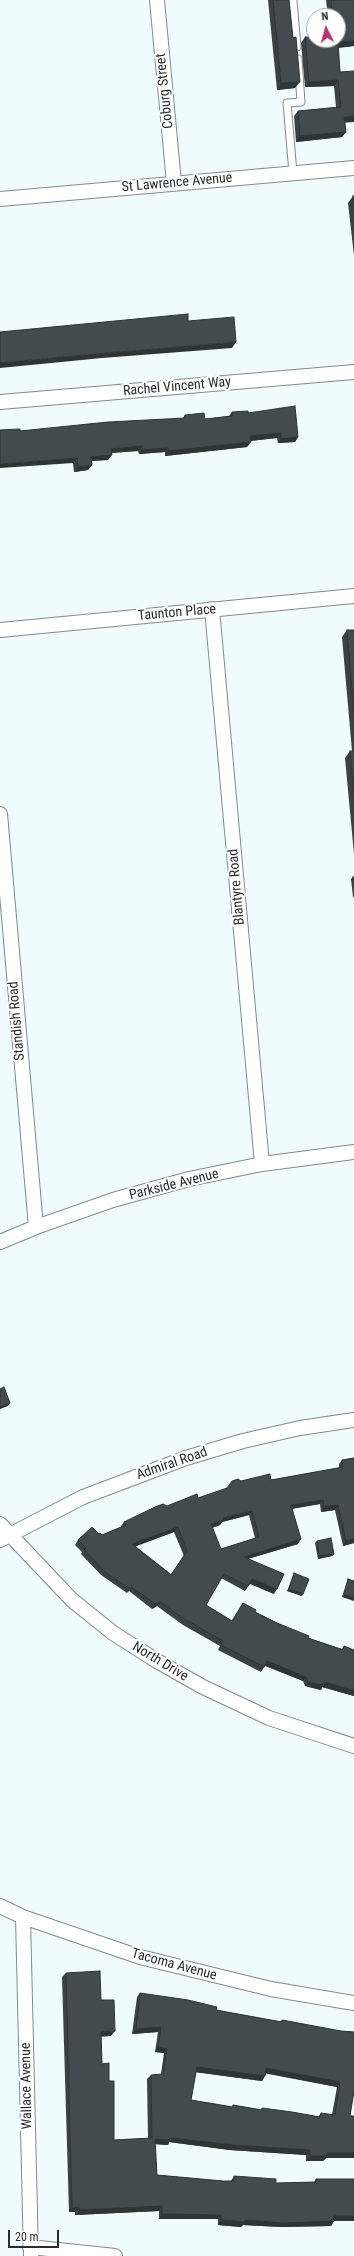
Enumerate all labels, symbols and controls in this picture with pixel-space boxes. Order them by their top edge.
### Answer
north arrow [306,8,346,48]
text: N [321,10,329,23]
street label: Coburg Street [153,52,177,130]
street label: St Lawrence Avenue [121,170,233,196]
street label: Rachel Vincent Way [122,374,232,400]
street label: Taunton Place [137,601,217,625]
street label: Blantyre Road [225,848,249,926]
street label: Standish Road [5,981,29,1061]
street label: Parkside Avenue [128,1166,220,1204]
street label: Admiral Road [134,1444,210,1484]
street label: North Drive [129,1639,191,1685]
street label: Tacoma Avenue [130,1946,218,1984]
street label: Wallace Avenue [18,2042,36,2130]
scale bar [10,2222,61,2248]
text: 20 m [15,2230,39,2244]

